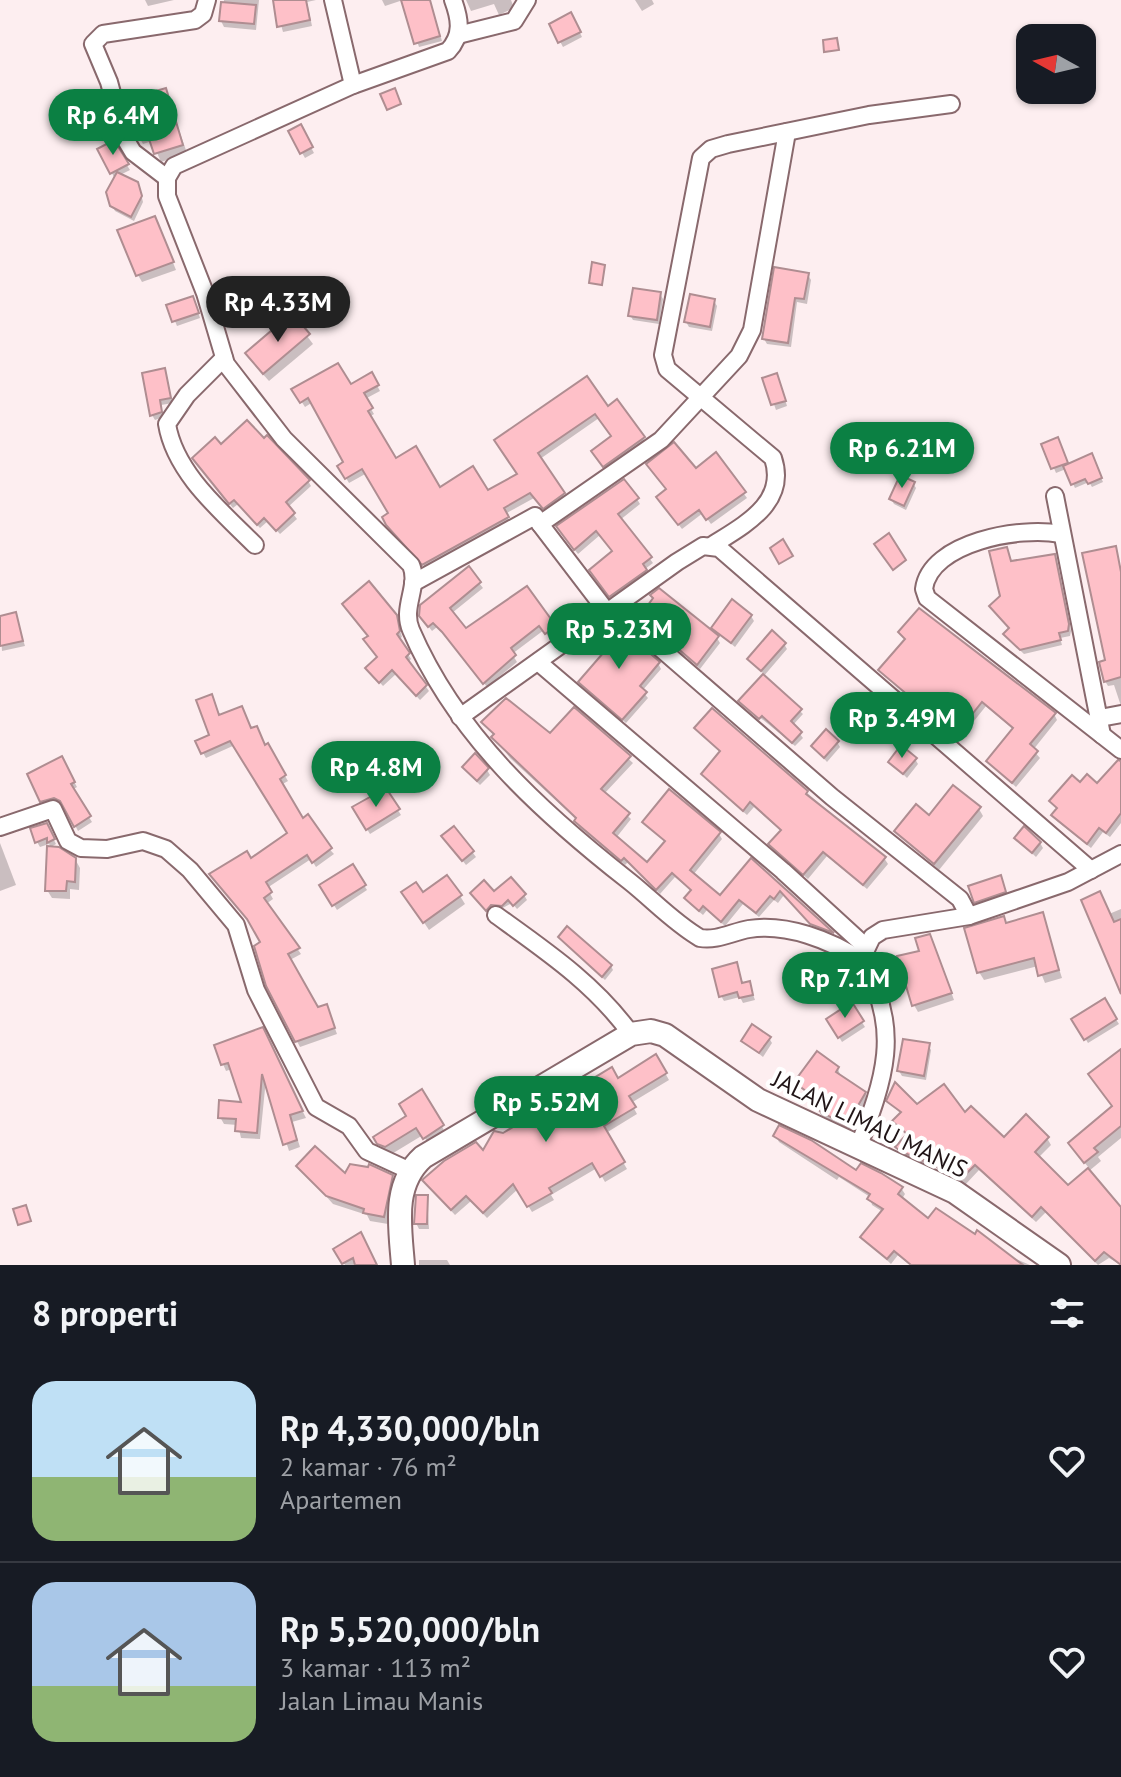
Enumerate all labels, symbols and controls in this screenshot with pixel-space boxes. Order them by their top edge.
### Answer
north arrow [1016,24,1096,104]
map controls [1016,24,1096,104]
pin: Rp 6.4M [39,89,187,157]
text: Rp 6.4M [67,98,159,131]
pin: Rp 4.33M [195,276,361,344]
text: Rp 4.33M [224,285,332,318]
pin: Rp 6.21M [819,422,985,490]
text: Rp 6.21M [848,431,956,464]
pin: Rp 5.23M [536,603,702,671]
text: Rp 5.23M [565,612,673,645]
pin: Rp 3.49M [819,692,985,760]
text: Rp 3.49M [848,701,956,734]
pin: Rp 4.8M [302,741,450,809]
text: Rp 4.8M [330,750,422,783]
pin: Rp 7.1M [771,952,919,1020]
text: Rp 7.1M [800,961,890,994]
street label: JALAN LIMAU MANIS [766,1063,973,1185]
pin: Rp 5.52M [463,1076,629,1144]
text: Rp 5.52M [492,1085,600,1118]
text: 8 properti [32,1291,178,1335]
icon: filters [1045,1291,1089,1335]
text: Rp 4,330,000/bln [280,1406,540,1450]
icon: home [96,1413,192,1509]
icon: heart [1045,1439,1089,1483]
text: 2 kamar · 76 m² [280,1450,457,1483]
text: Apartemen [280,1483,402,1516]
text: Rp 5,520,000/bln [280,1607,540,1651]
icon: home [96,1614,192,1710]
icon: heart [1045,1640,1089,1684]
text: 3 kamar · 113 m² [280,1651,471,1684]
text: Jalan Limau Manis [280,1684,483,1717]

